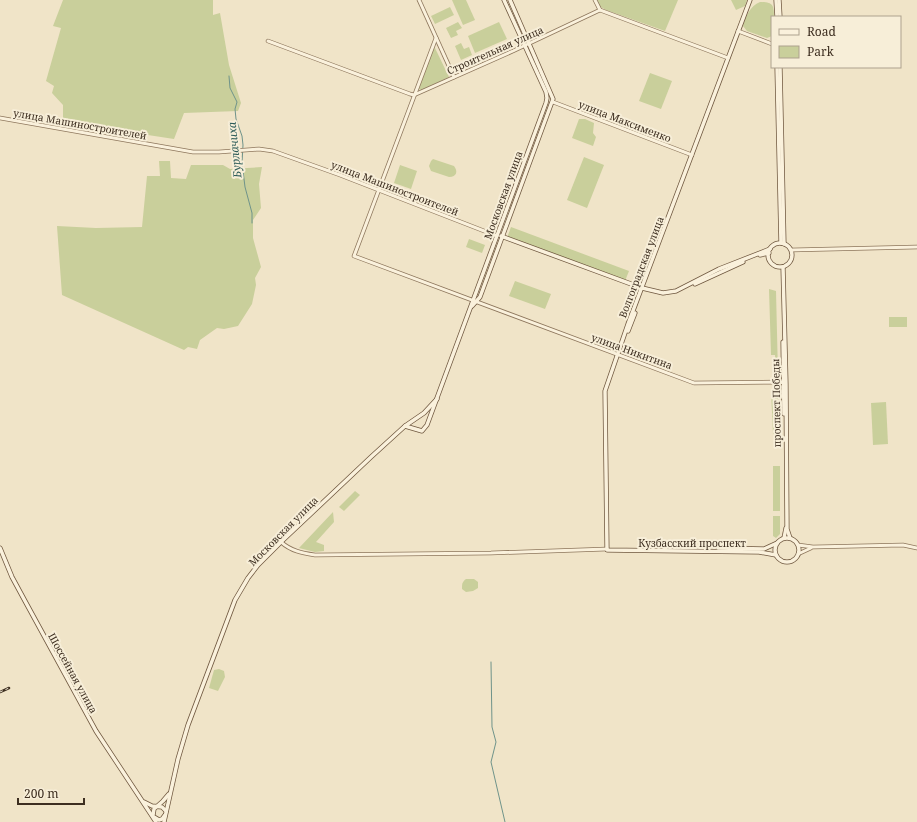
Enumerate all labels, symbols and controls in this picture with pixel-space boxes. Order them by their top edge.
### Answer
legend [771,16,901,68]
street label: Строительная улица [445,22,546,78]
text: Road [807,23,837,40]
text: Park [807,43,835,60]
street label: улица Максименко [577,97,674,145]
street label: улица Машиностроителей [12,105,148,143]
water label: Бурлачиха [224,121,245,180]
street label: Московская улица [480,149,526,241]
street label: улица Машиностроителей [329,157,461,219]
street label: Волгоградская улица [615,214,667,320]
street label: улица Никитина [590,330,675,372]
street label: проспект Победы [768,359,784,447]
street label: Московская улица [245,493,321,569]
street label: Кузбасский проспект [638,536,747,550]
street label: Шоссейная улица [45,630,101,716]
scale bar [18,780,84,806]
text: 200 m [24,785,59,802]

